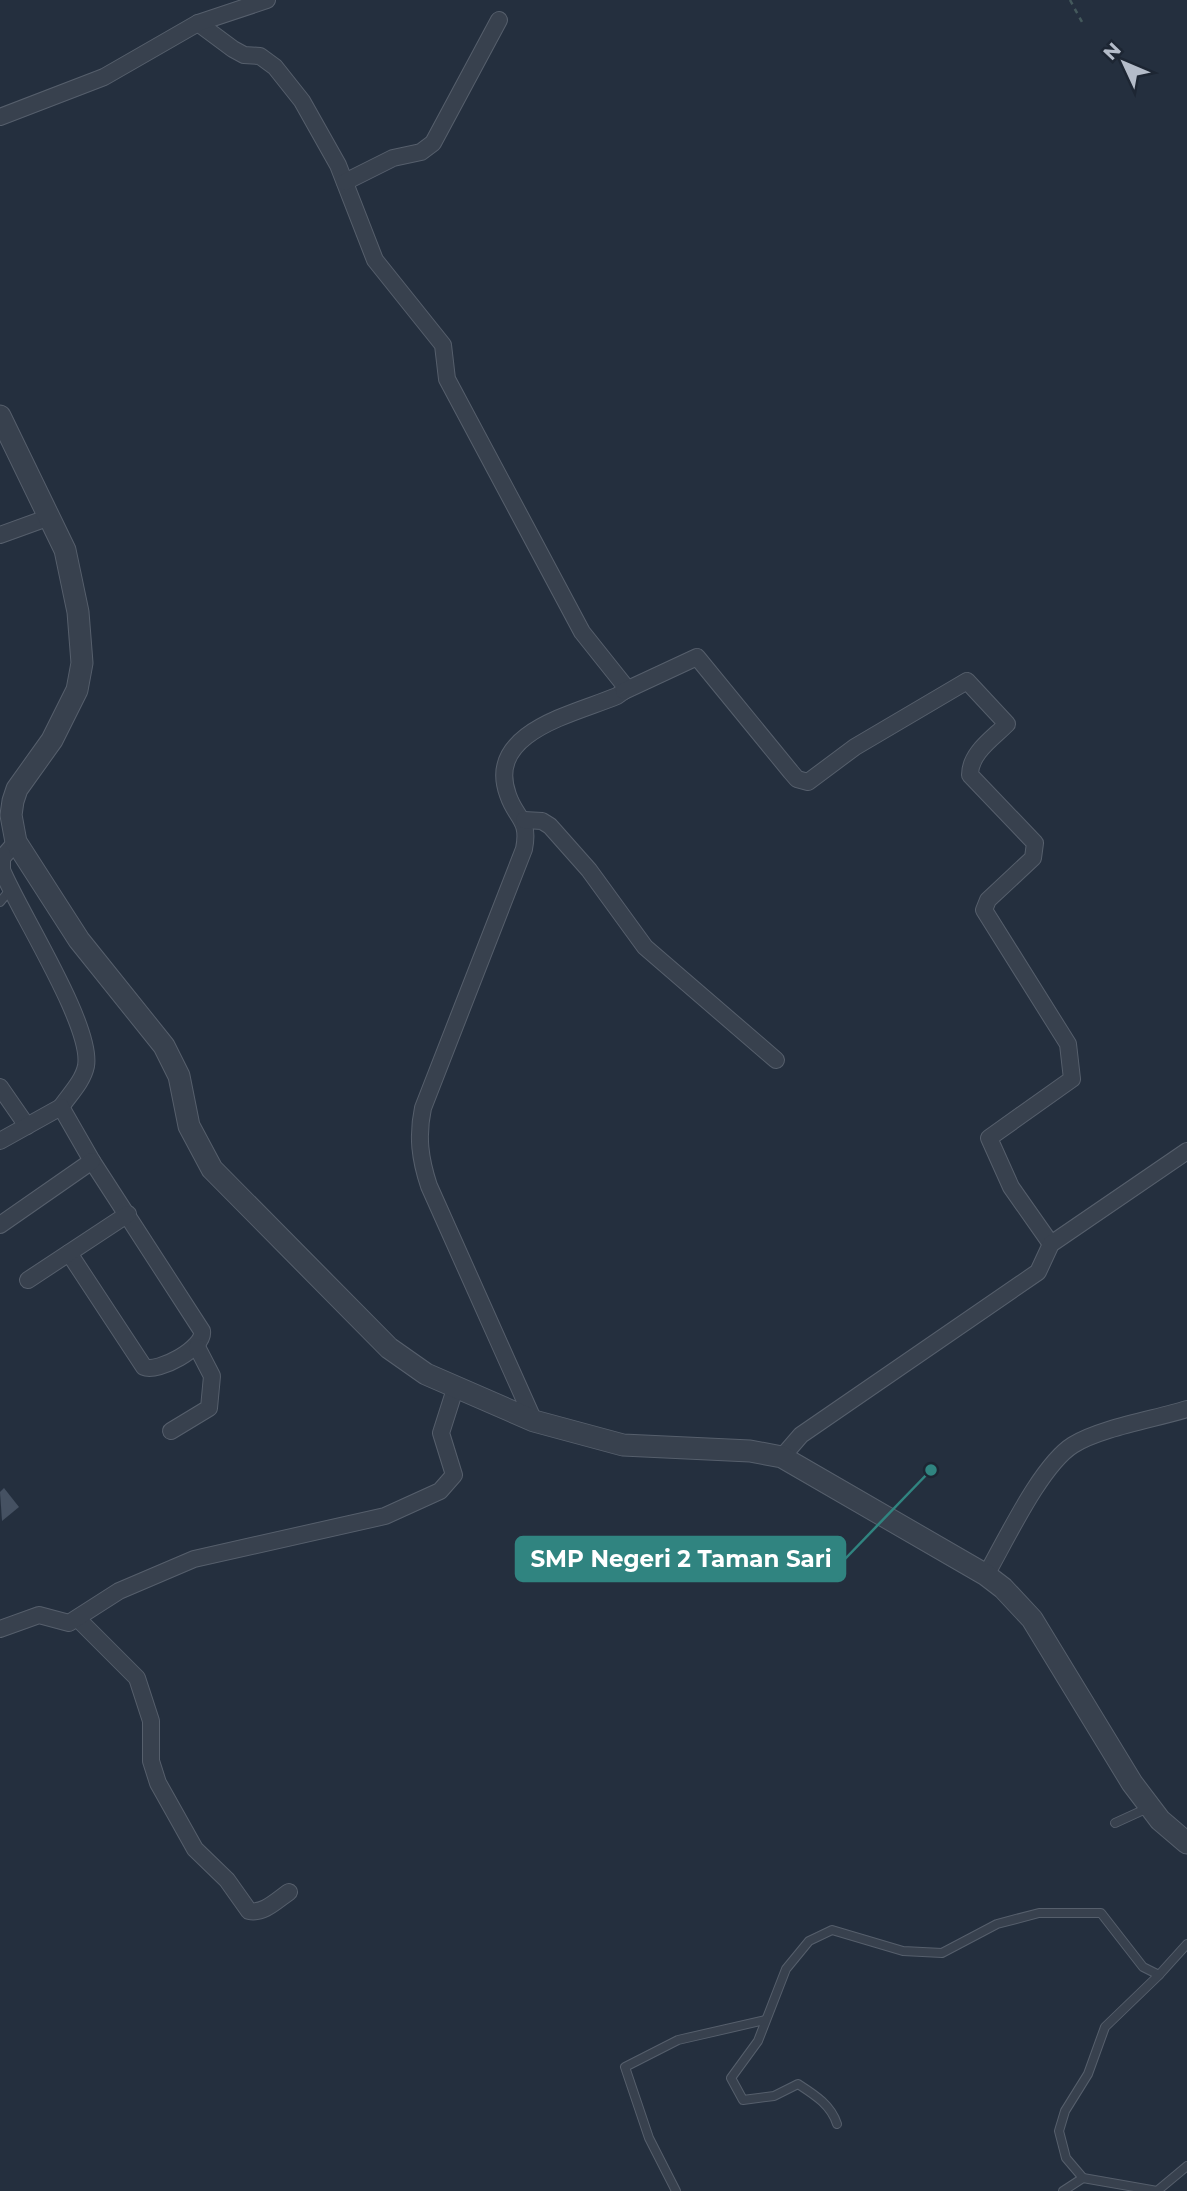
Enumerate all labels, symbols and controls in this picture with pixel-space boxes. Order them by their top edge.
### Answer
north arrow [1089,28,1159,98]
text: N [1099,38,1126,65]
callout: SMP Negeri 2 Taman Sari [516,1537,845,1581]
text: SMP Negeri 2 Taman Sari [530,1545,832,1573]

